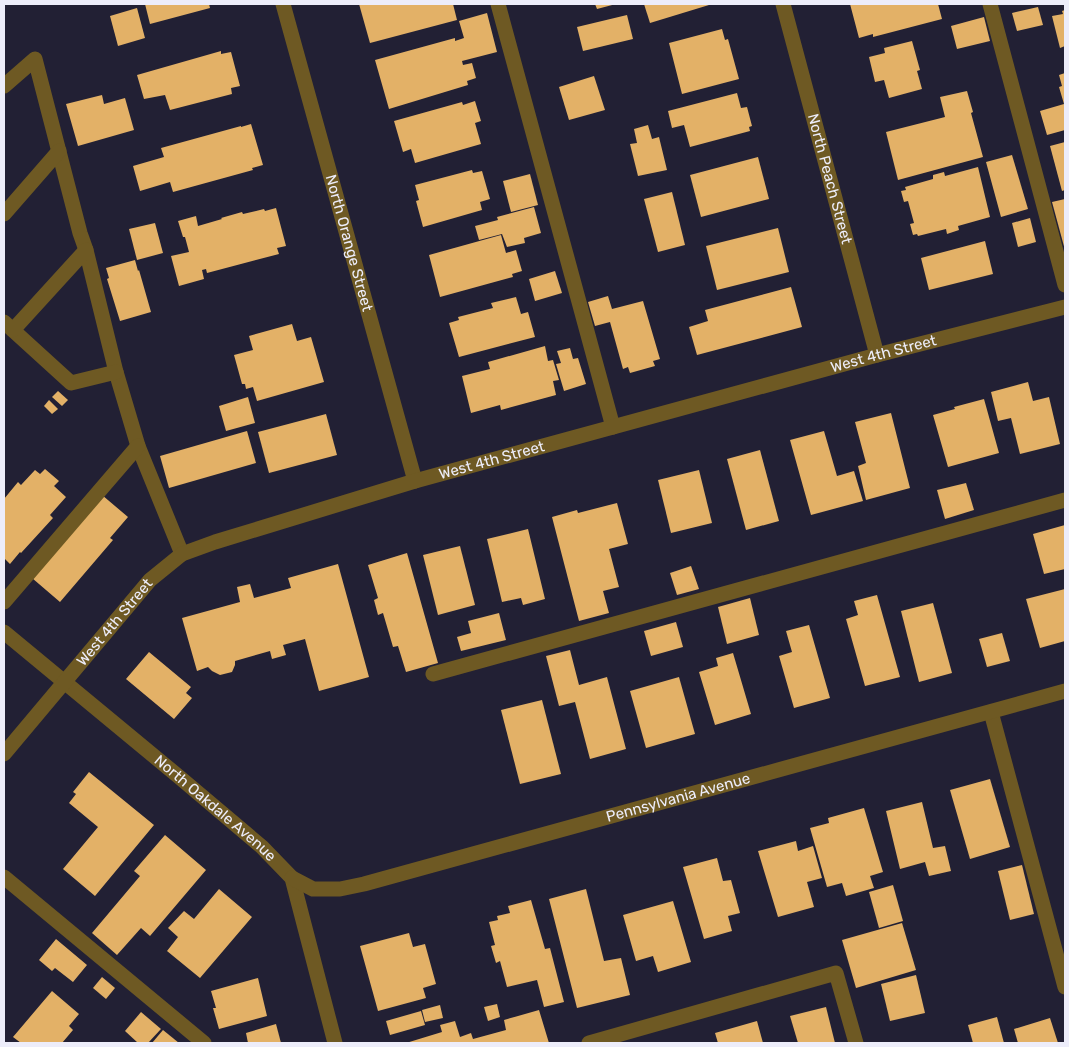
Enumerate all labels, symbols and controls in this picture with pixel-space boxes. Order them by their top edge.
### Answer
street label: North Peach Street [804,112,856,246]
street label: North Orange Street [322,173,377,314]
street label: West 4th Street [828,331,938,376]
street label: West 4th Street [437,437,547,483]
street label: West 4th Street [73,575,156,670]
street label: North Oakdale Avenue [151,751,280,865]
street label: Pennsylvania Avenue [604,769,752,826]

